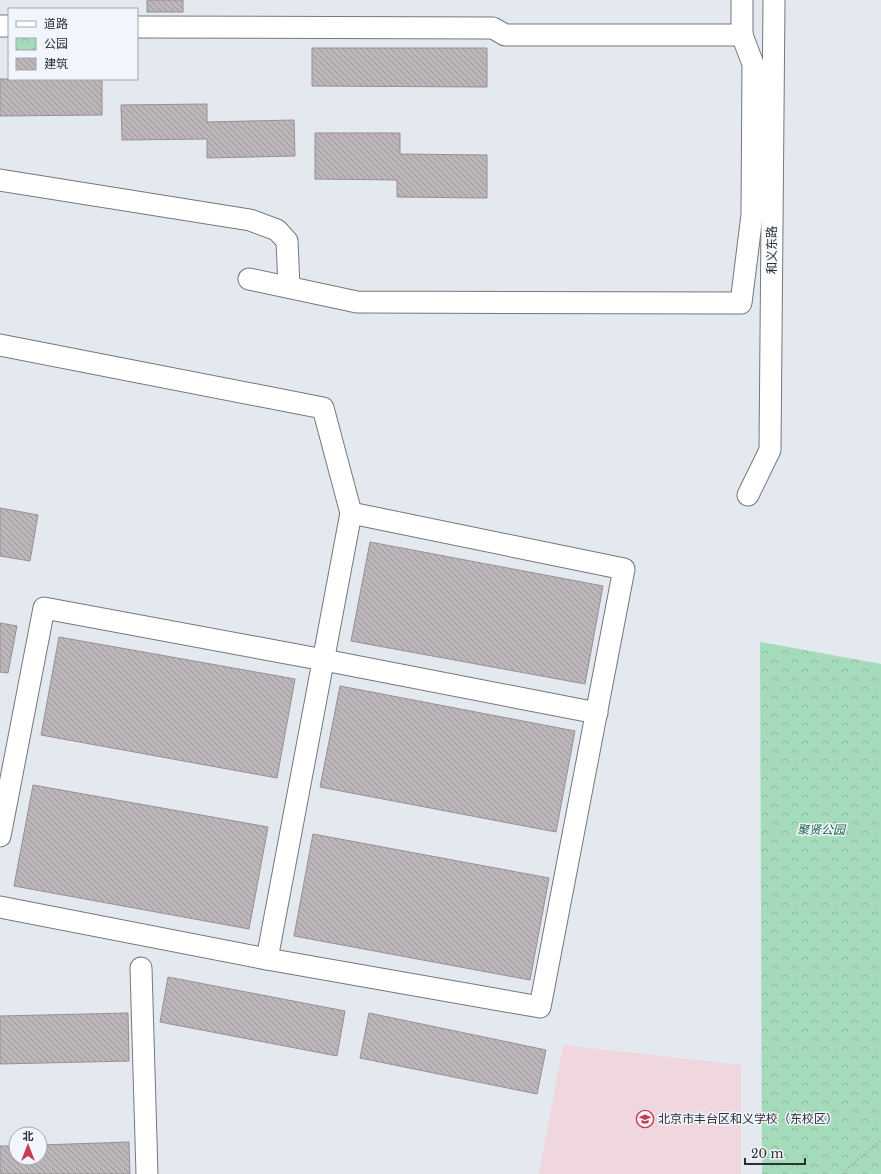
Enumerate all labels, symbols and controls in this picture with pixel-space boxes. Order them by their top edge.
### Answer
legend [8,8,138,80]
text: 道路 [44,16,68,31]
text: 公园 [44,36,68,51]
text: 建筑 [44,56,68,71]
street label: 和义东路 [764,226,779,274]
park label: 聚贤公园 [797,822,847,837]
school or university icon: 北京市丰台区和义学校（东校区） [635,1109,655,1129]
place label: 北京市丰台区和义学校（东校区） [658,1111,838,1126]
north arrow [8,1126,48,1166]
text: 北 [23,1129,34,1143]
scale bar [745,1140,805,1166]
text: 20 m [751,1146,783,1161]

